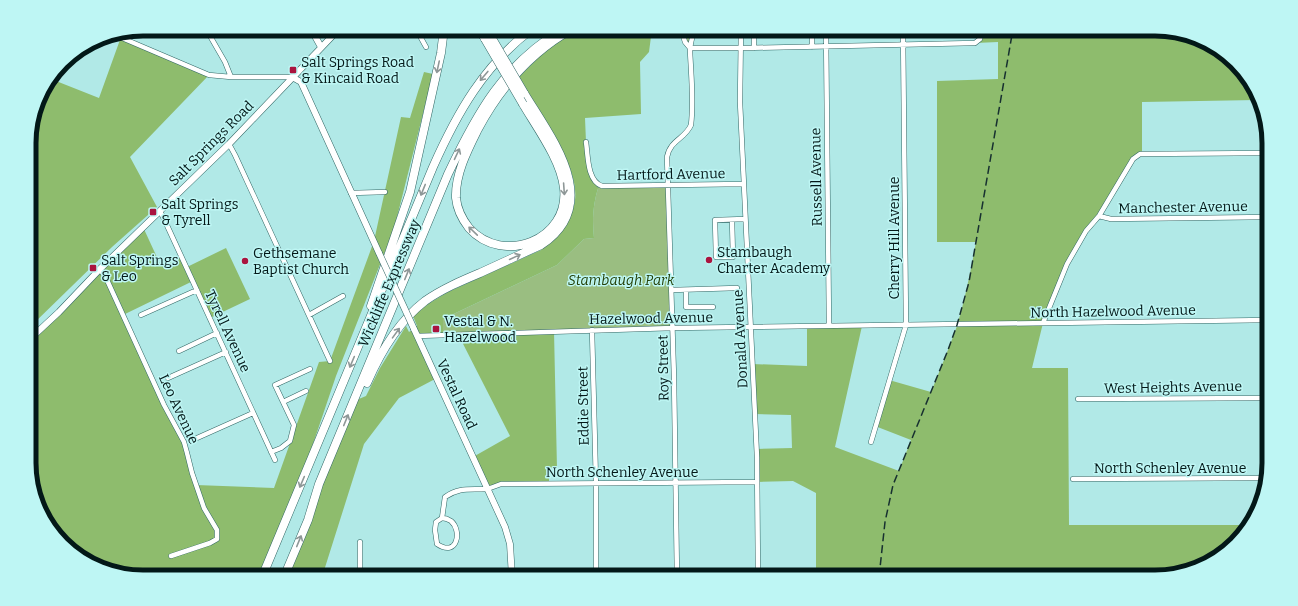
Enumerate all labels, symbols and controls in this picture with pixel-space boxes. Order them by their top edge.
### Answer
place label: Salt Springs Road & Kincaid Road [301,54,414,87]
one-way arrow [433,61,441,74]
marker: Salt Springs Road & Kincaid Road [288,65,298,75]
one-way arrow [480,71,489,81]
street label: Salt Springs Road [165,97,257,189]
street label: Russell Avenue [807,127,826,227]
one-way arrow [454,148,461,160]
street label: Hartford Avenue [616,165,726,184]
street label: Cherry Hill Avenue [886,177,903,299]
one-way arrow [560,182,567,195]
one-way arrow [419,183,426,195]
place label: Salt Springs & Tyrell [161,196,238,229]
street label: Manchester Avenue [1118,198,1248,217]
marker: Salt Springs & Tyrell [148,207,158,217]
street label: Wickliffe Expressway [355,216,424,350]
one-way arrow [468,226,478,236]
place label: Stambaugh Charter Academy [717,244,831,277]
place label: Gethsemane Baptist Church [253,245,349,278]
place label: Salt Springs & Leo [101,252,178,285]
one-way arrow [509,253,521,260]
marker: Stambaugh Charter Academy [704,255,714,265]
marker: Gethsemane Baptist Church [240,256,250,266]
marker: Salt Springs & Leo [88,263,98,273]
one-way arrow [403,268,411,280]
park label: Stambaugh Park [568,272,675,289]
street label: Tyrell Avenue [201,287,254,375]
street label: Donald Avenue [729,289,752,389]
street label: North Hazelwood Avenue [1030,302,1196,321]
street label: Hazelwood Avenue [589,309,713,328]
place label: Vestal & N. Hazelwood [444,313,516,346]
marker: Vestal & N. Hazelwood [431,324,441,334]
one-way arrow [392,327,400,338]
street label: Roy Street [654,335,673,401]
one-way arrow [348,355,356,367]
street label: Vestal Road [433,356,480,432]
street label: Eddie Street [574,366,593,446]
street label: Leo Avenue [155,371,202,447]
street label: West Heights Avenue [1104,378,1242,397]
one-way arrow [343,414,350,426]
street label: North Schenley Avenue [1094,460,1246,477]
street label: North Schenley Avenue [546,464,698,481]
one-way arrow [297,475,305,487]
one-way arrow [296,535,304,547]

